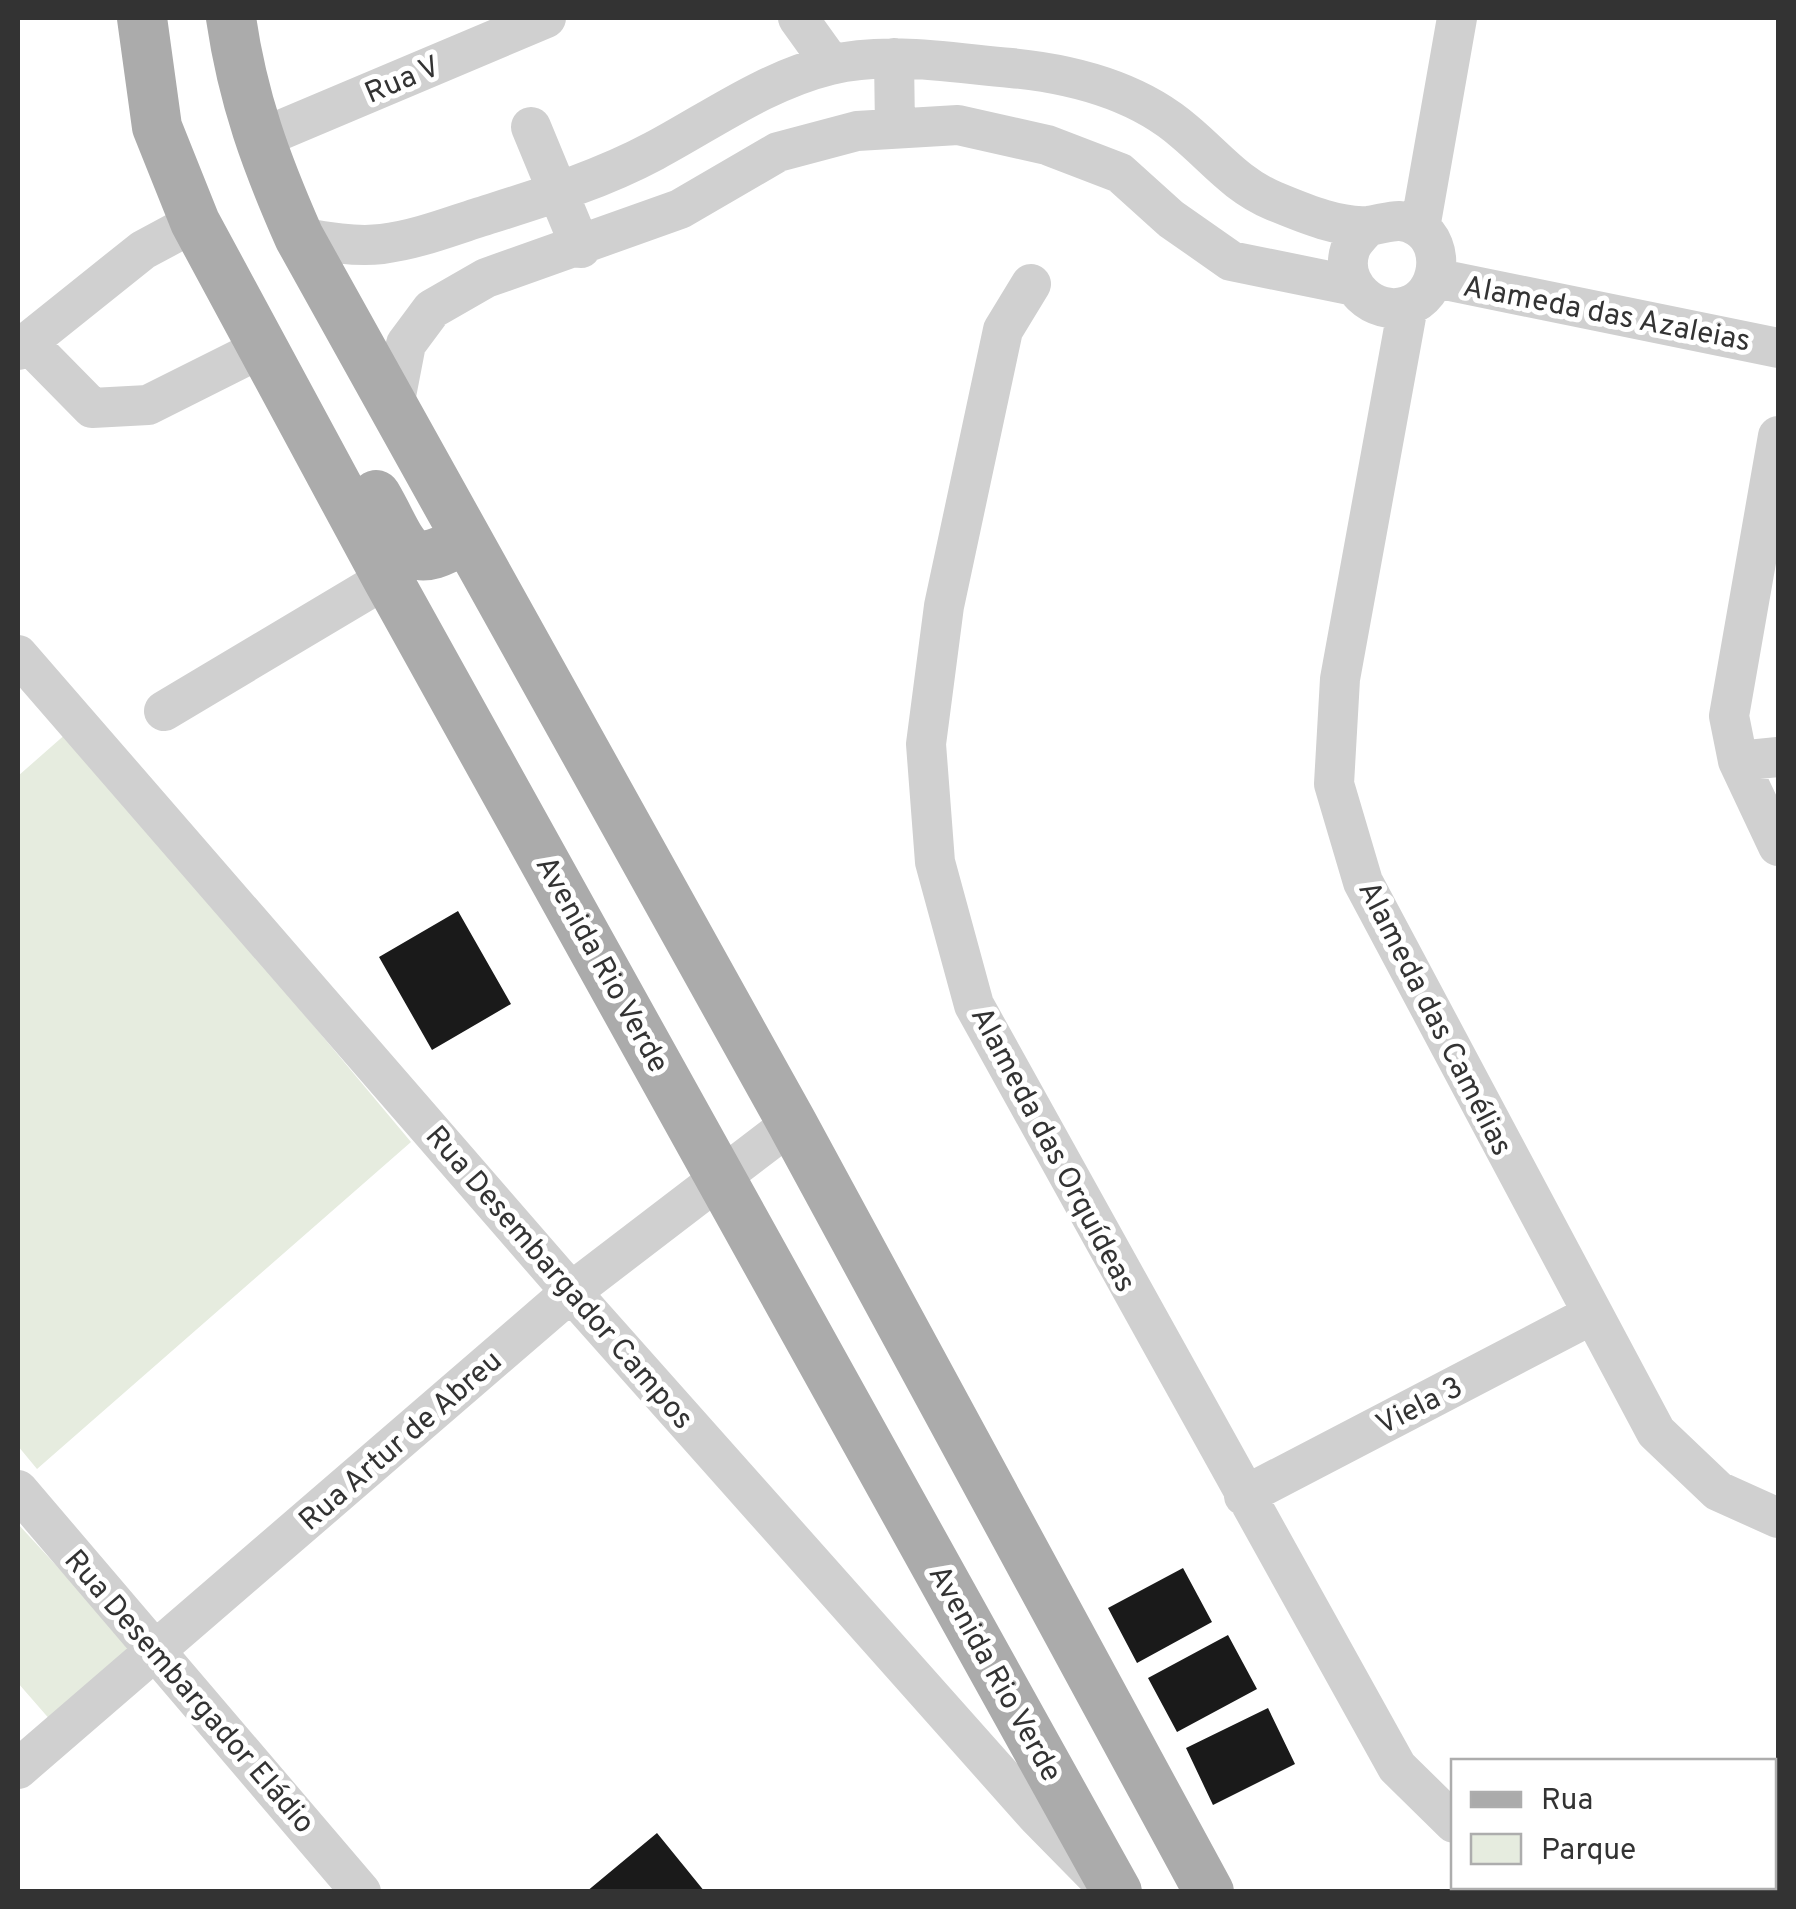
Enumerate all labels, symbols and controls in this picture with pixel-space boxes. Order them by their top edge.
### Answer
street label: Rua V [360,49,446,114]
street label: Alameda das Azaleias [1460,269,1753,361]
street label: Avenida Rio Verde [526,850,676,1080]
street label: Alameda das Camélias [1348,876,1519,1163]
street label: Alameda das Orquídeas [961,1001,1143,1299]
street label: Rua Desembargador Campos [416,1119,700,1438]
street label: Rua Artur de Abreu [293,1344,511,1540]
street label: Viela 3 [1371,1370,1470,1445]
street label: Rua Desembargador Eládio [55,1543,321,1842]
street label: Avenida Rio Verde [919,1559,1069,1789]
legend [1451,1759,1776,1889]
text: Rua [1541,1783,1593,1820]
text: Parque [1541,1833,1636,1870]

